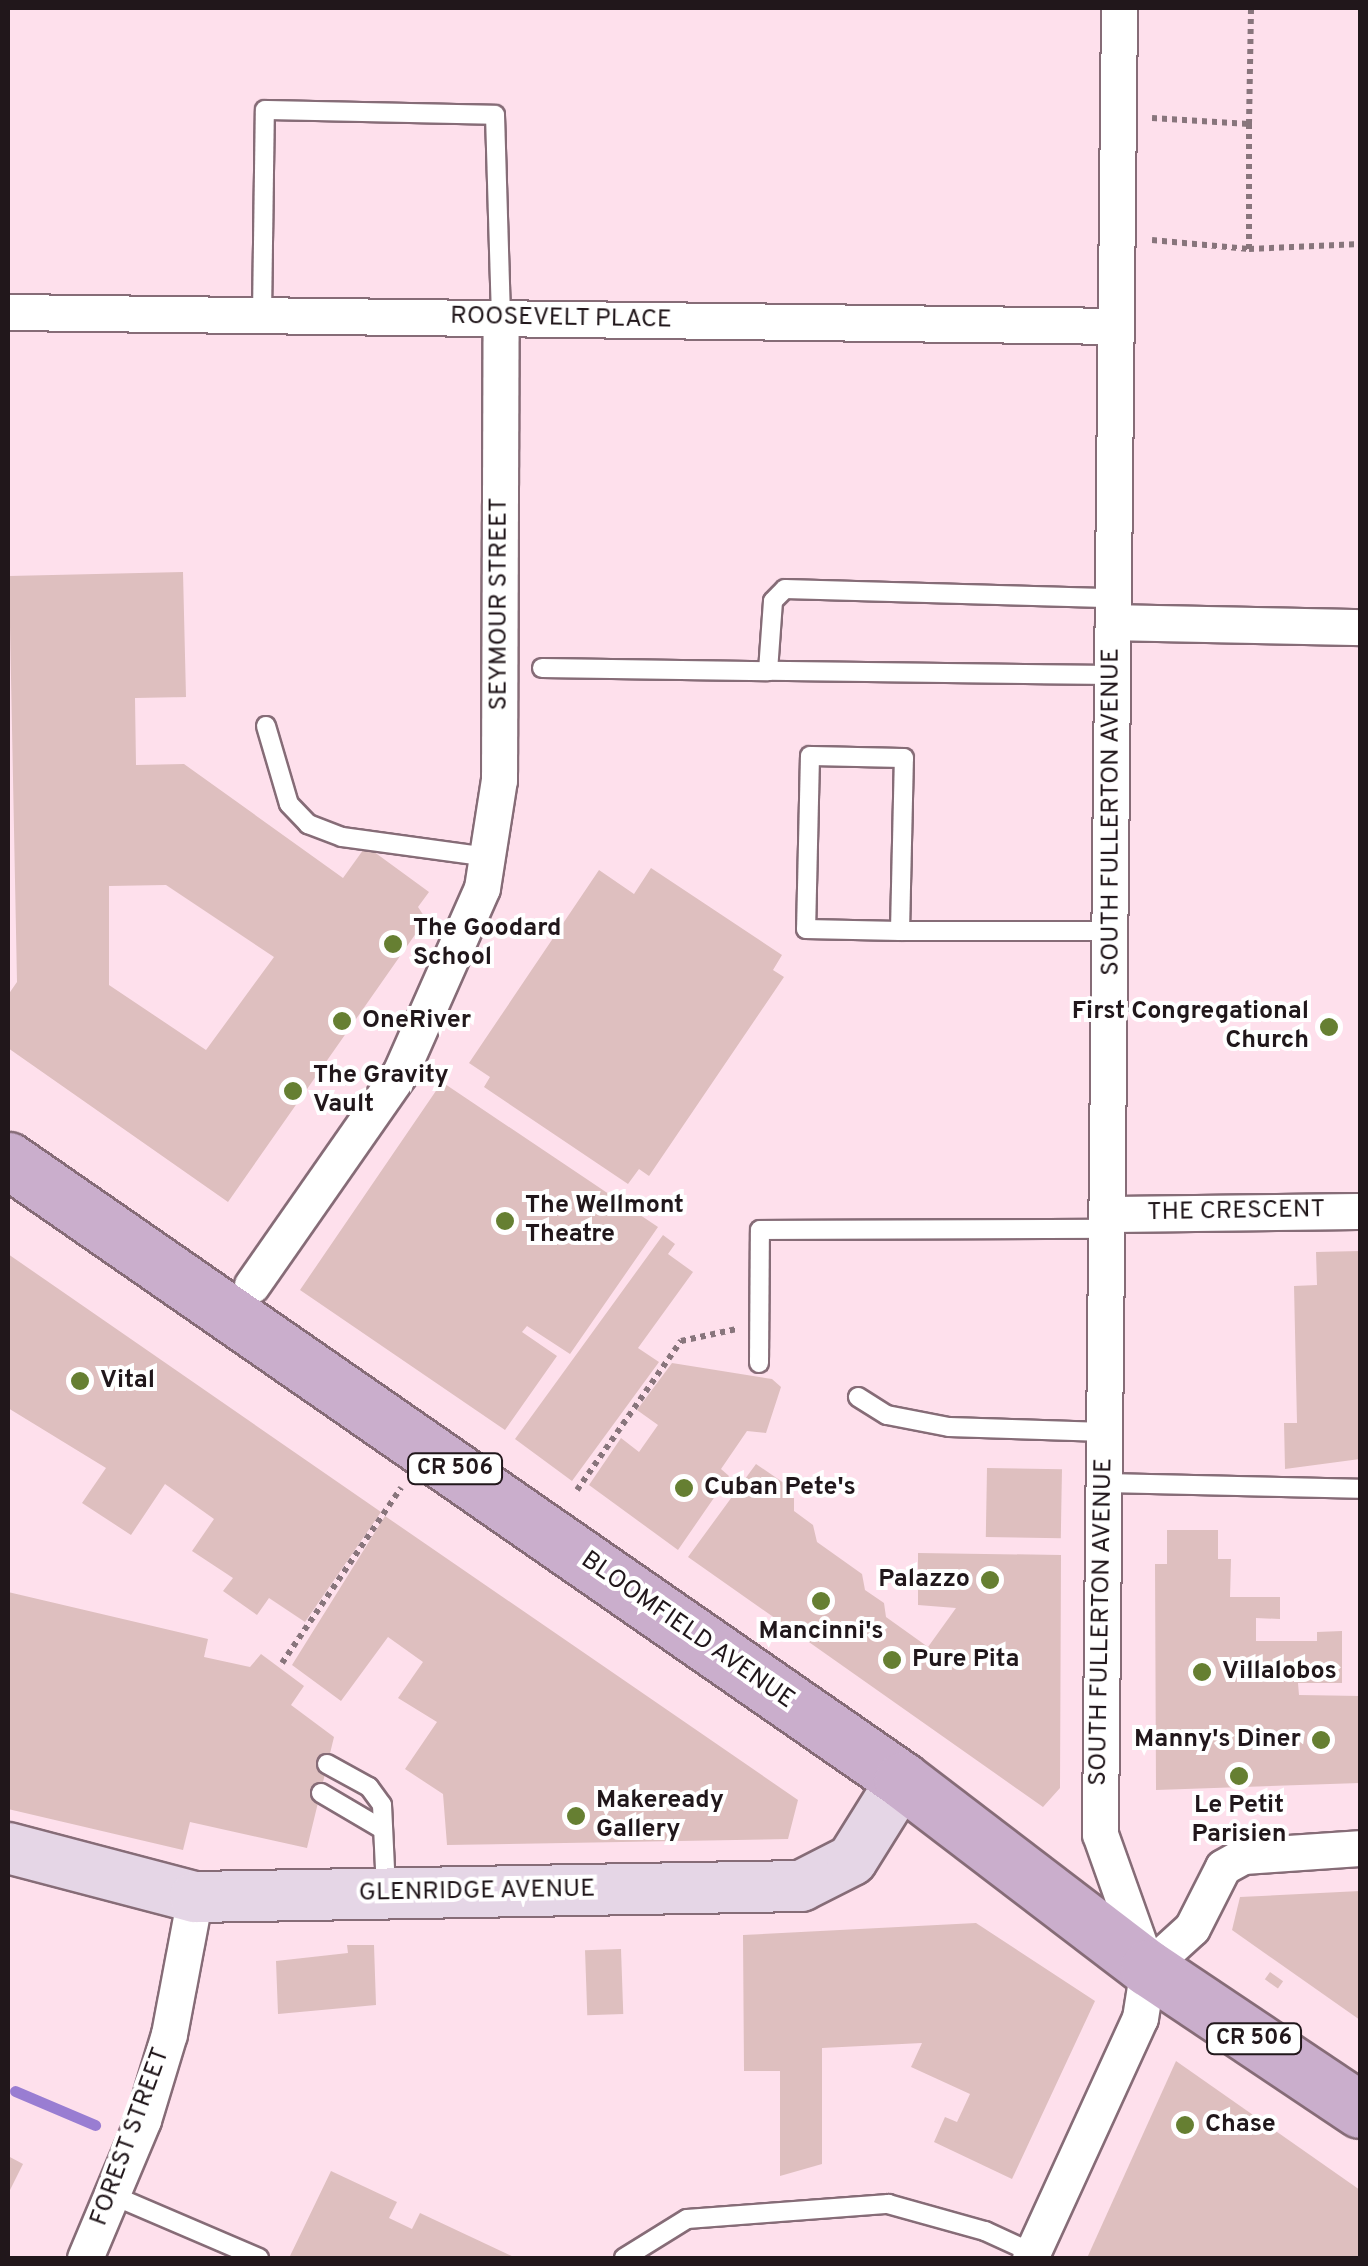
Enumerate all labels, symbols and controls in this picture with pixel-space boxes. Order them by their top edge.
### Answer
street label: ROOSEVELT PLACE [449,302,673,336]
street label: SEYMOUR STREET [485,497,515,711]
street label: SOUTH FULLERTON AVENUE [1097,648,1127,976]
place label: The Goodard School [413,915,561,974]
marker: The Goodard School [382,933,404,955]
place label: First Congregational Church [1072,998,1309,1057]
place label: OneRiver [362,1006,471,1036]
marker: OneRiver [331,1010,353,1032]
marker: First Congregational Church [1318,1016,1340,1038]
place label: The Gravity Vault [313,1062,449,1121]
marker: The Gravity Vault [282,1080,304,1102]
place label: The Wellmont Theatre [525,1192,684,1251]
street label: THE CRESCENT [1147,1195,1325,1229]
marker: The Wellmont Theatre [494,1210,516,1232]
place label: Vital [100,1366,155,1396]
marker: Vital [69,1370,91,1392]
road number: CR 506 [405,1452,505,1486]
street label: SOUTH FULLERTON AVENUE [1084,1457,1120,1787]
place label: Cuban Pete's [704,1473,856,1503]
marker: Cuban Pete's [673,1477,695,1499]
street label: BLOOMFIELD AVENUE [574,1546,800,1716]
place label: Palazzo [878,1565,970,1595]
marker: Palazzo [979,1569,1001,1591]
marker: Mancinni's [810,1590,832,1612]
place label: Mancinni's [758,1617,884,1647]
place label: Pure Pita [912,1645,1019,1675]
marker: Pure Pita [881,1649,903,1671]
place label: Villalobos [1222,1657,1337,1687]
marker: Villalobos [1191,1661,1213,1683]
place label: Manny's Diner [1134,1725,1301,1755]
marker: Manny's Diner [1310,1729,1332,1751]
marker: Le Petit Parisien [1228,1765,1250,1787]
place label: Makeready Gallery [596,1787,724,1846]
place label: Le Petit Parisien [1191,1792,1287,1851]
marker: Makeready Gallery [565,1805,587,1827]
street label: GLENRIDGE AVENUE [358,1875,596,1909]
road number: CR 506 [1204,2022,1304,2056]
street label: FOREST STREET [85,2043,177,2231]
place label: Chase [1205,2110,1276,2140]
marker: Chase [1174,2114,1196,2136]

